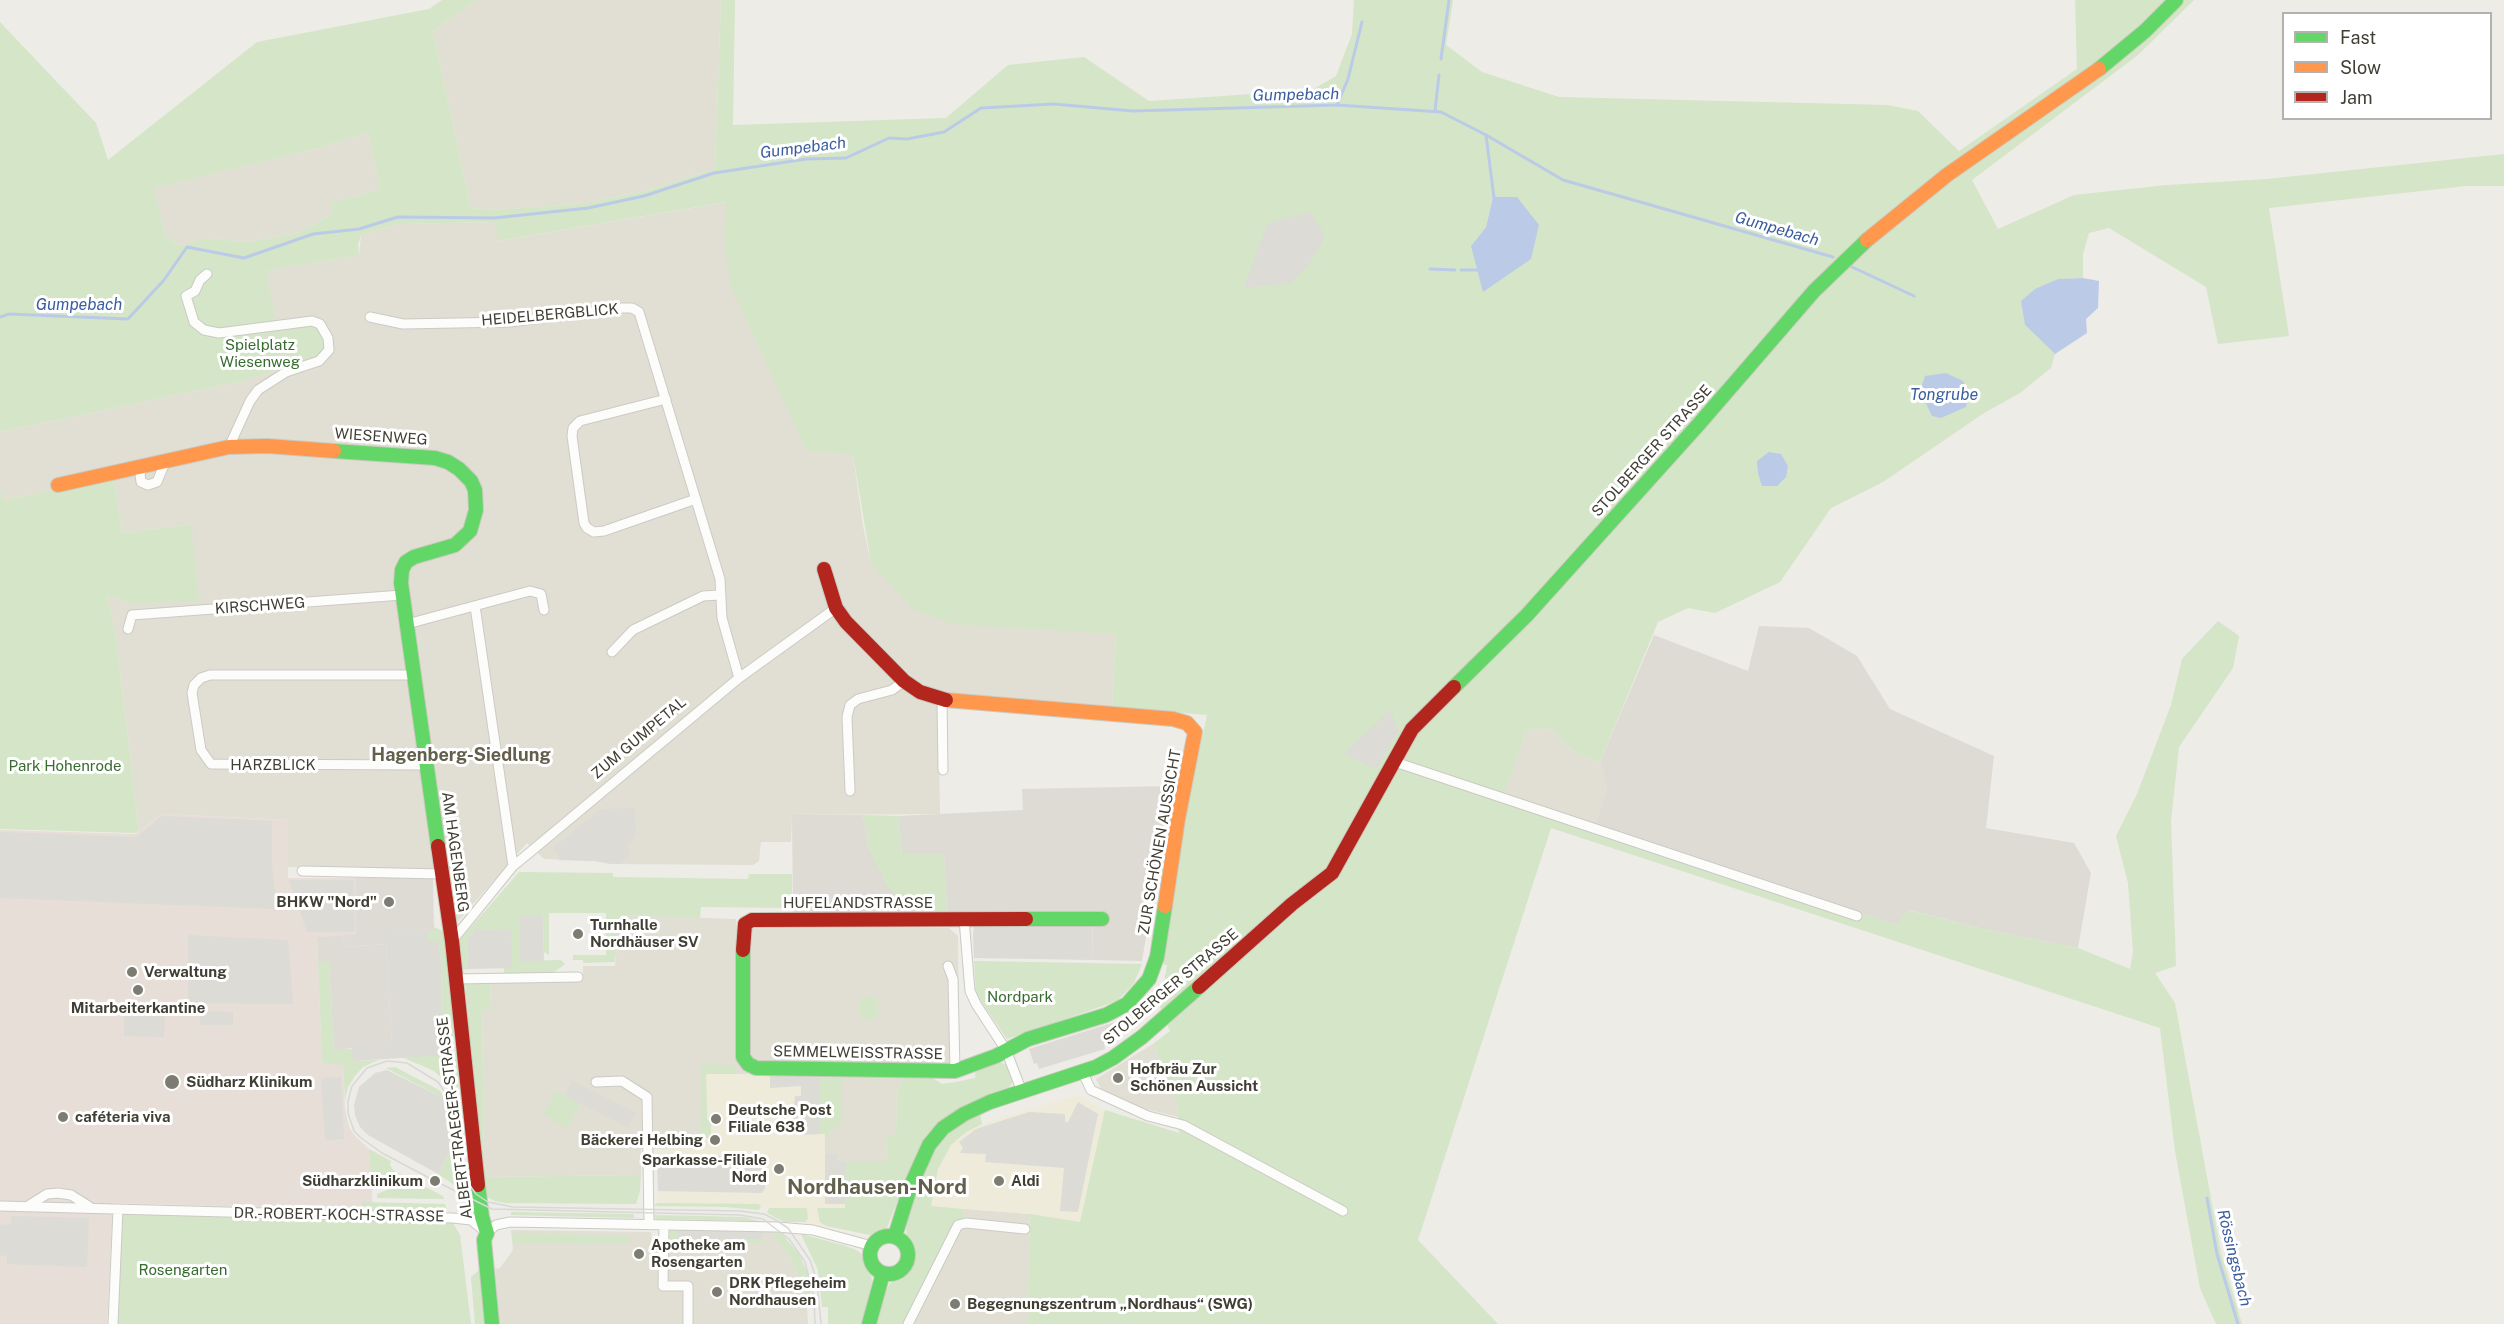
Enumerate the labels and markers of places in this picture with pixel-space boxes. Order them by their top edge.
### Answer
place label: BHKW "Nord" [276,893,377,911]
marker: BHKW "Nord" [382,895,396,909]
place label: Turnhalle Nordhäuser SV [590,916,698,951]
marker: Turnhalle Nordhäuser SV [571,927,585,941]
place label: Verwaltung [144,963,227,981]
marker: Verwaltung [125,965,139,979]
marker: Mitarbeiterkantine [131,983,145,997]
place label: Mitarbeiterkantine [71,999,205,1017]
place label: Hofbräu Zur Schönen Aussicht [1130,1060,1258,1095]
marker: Hofbräu Zur Schönen Aussicht [1111,1071,1125,1085]
marker: Südharz Klinikum [163,1073,181,1091]
place label: Südharz Klinikum [186,1073,312,1091]
place label: Deutsche Post Filiale 638 [728,1101,832,1136]
place label: caféteria viva [75,1108,170,1126]
marker: caféteria viva [56,1110,70,1124]
marker: Deutsche Post Filiale 638 [709,1112,723,1126]
place label: Bäckerei Helbing [581,1131,703,1149]
marker: Bäckerei Helbing [708,1133,722,1147]
place label: Sparkasse-Filiale Nord [642,1151,767,1186]
marker: Sparkasse-Filiale Nord [772,1162,786,1176]
place label: Südharzklinikum [302,1172,423,1190]
place label: Aldi [1011,1172,1040,1190]
marker: Südharzklinikum [428,1174,442,1188]
marker: Aldi [992,1174,1006,1188]
place label: Apotheke am Rosengarten [651,1236,745,1271]
marker: Apotheke am Rosengarten [632,1247,646,1261]
place label: DRK Pflegeheim Nordhausen [729,1274,846,1309]
marker: DRK Pflegeheim Nordhausen [710,1285,724,1299]
place label: Begegnungszentrum „Nordhaus“ (SWG) [967,1295,1253,1313]
marker: Begegnungszentrum „Nordhaus“ (SWG) [948,1297,962,1311]

